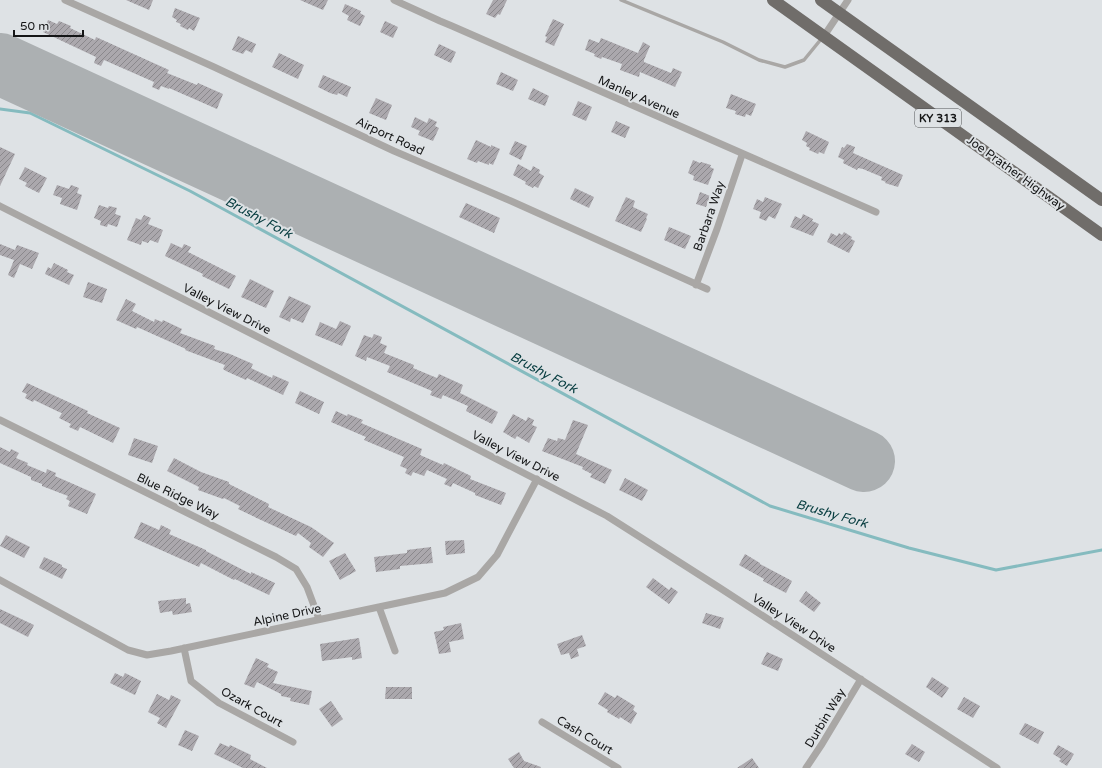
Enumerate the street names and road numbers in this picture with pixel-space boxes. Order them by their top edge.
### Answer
street label: Manley Avenue [596,73,682,121]
road number: KY 313 [915,109,961,127]
street label: Airport Road [354,114,426,158]
street label: Joe Prather Highway [964,133,1068,214]
street label: Barbara Way [690,179,728,253]
street label: Valley View Drive [181,281,273,337]
street label: Valley View Drive [470,428,562,484]
street label: Blue Ridge Way [135,470,222,522]
street label: Valley View Drive [750,591,839,655]
street label: Alpine Drive [252,601,322,629]
street label: Ozark Court [219,684,286,730]
street label: Durbin Way [802,685,848,750]
street label: Cash Court [554,713,616,757]

